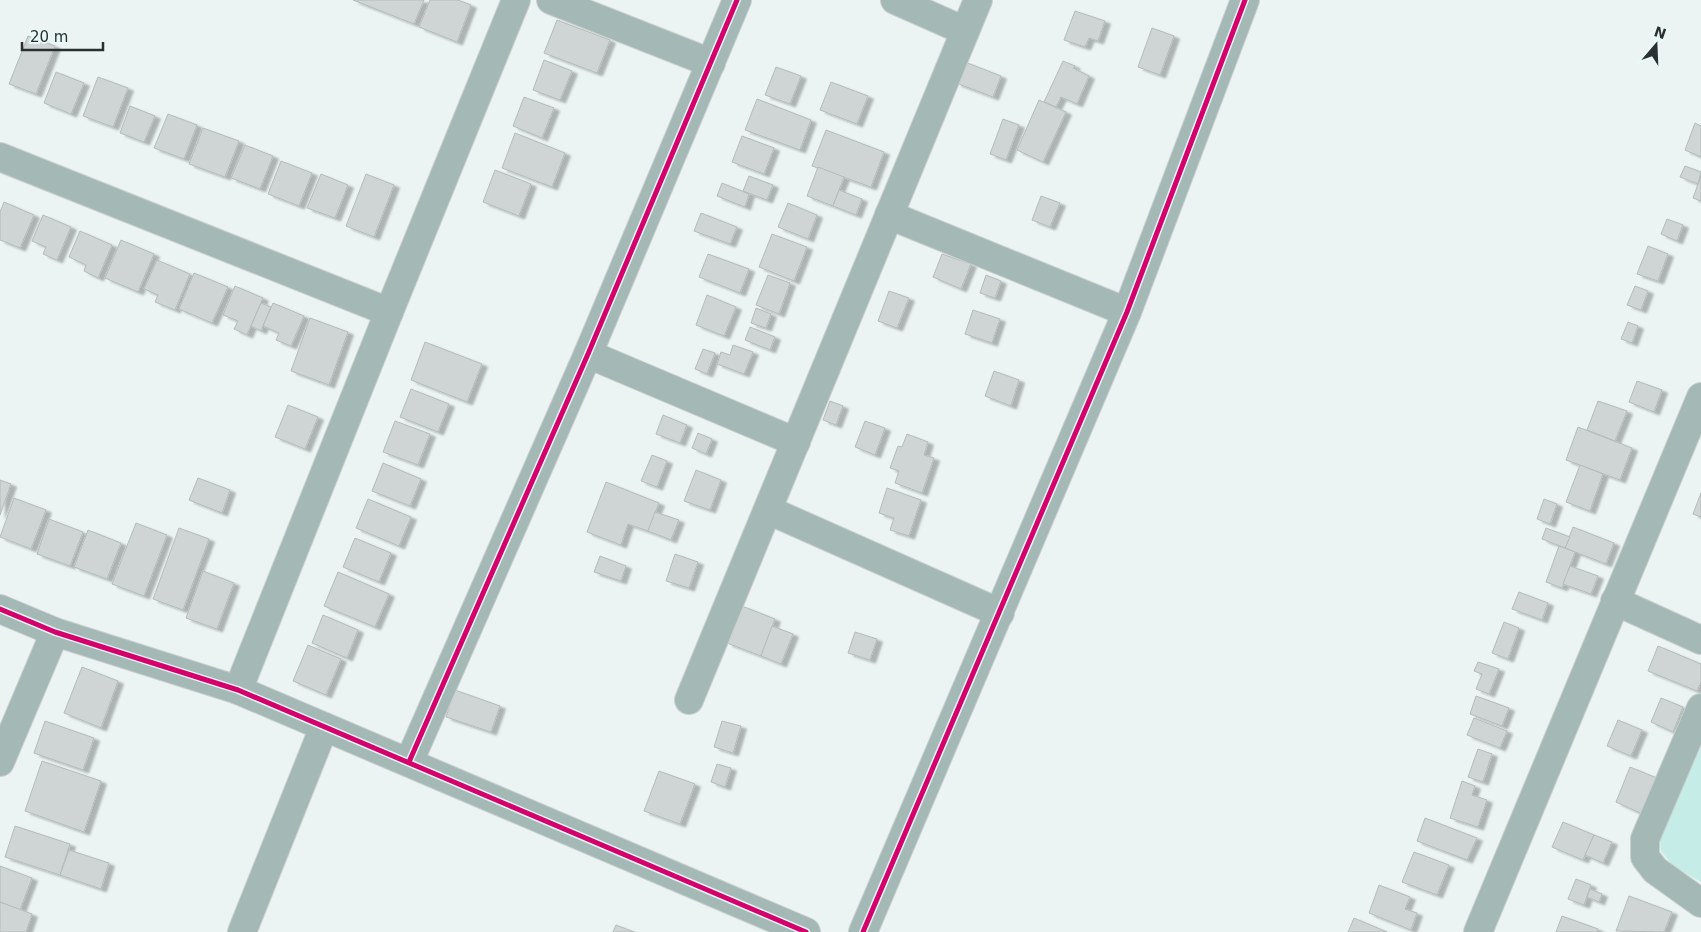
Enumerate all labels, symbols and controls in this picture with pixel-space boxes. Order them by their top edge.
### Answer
scale bar [22,20,104,52]
north arrow [1631,20,1681,70]
text: N [1652,23,1668,42]
text: 20 m [30,28,68,46]

